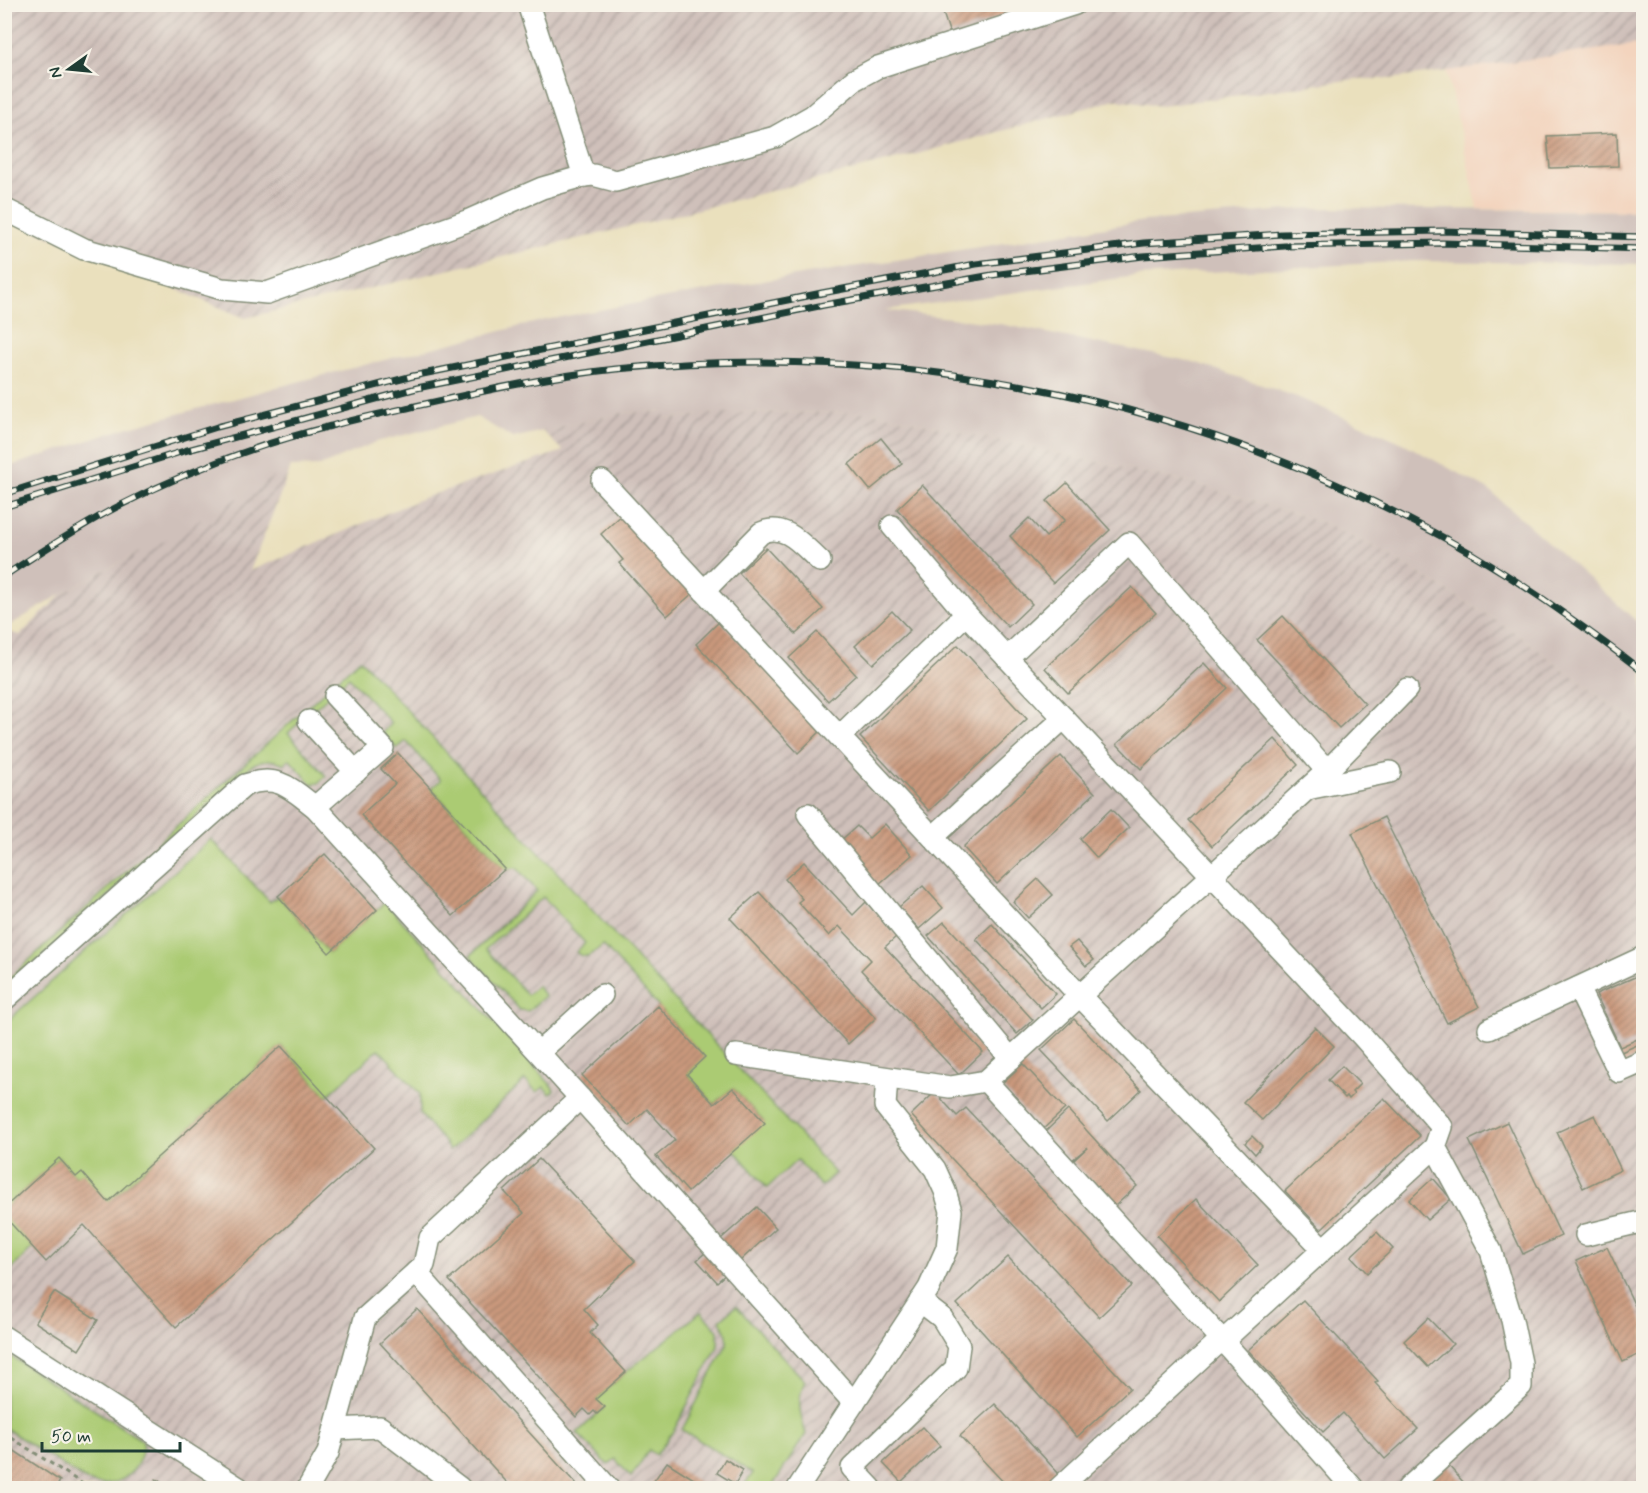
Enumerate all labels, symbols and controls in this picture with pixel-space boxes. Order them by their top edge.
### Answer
north arrow [39,39,99,99]
text: N [44,65,67,80]
scale bar [42,1415,180,1453]
text: 50 m [51,1425,91,1449]

